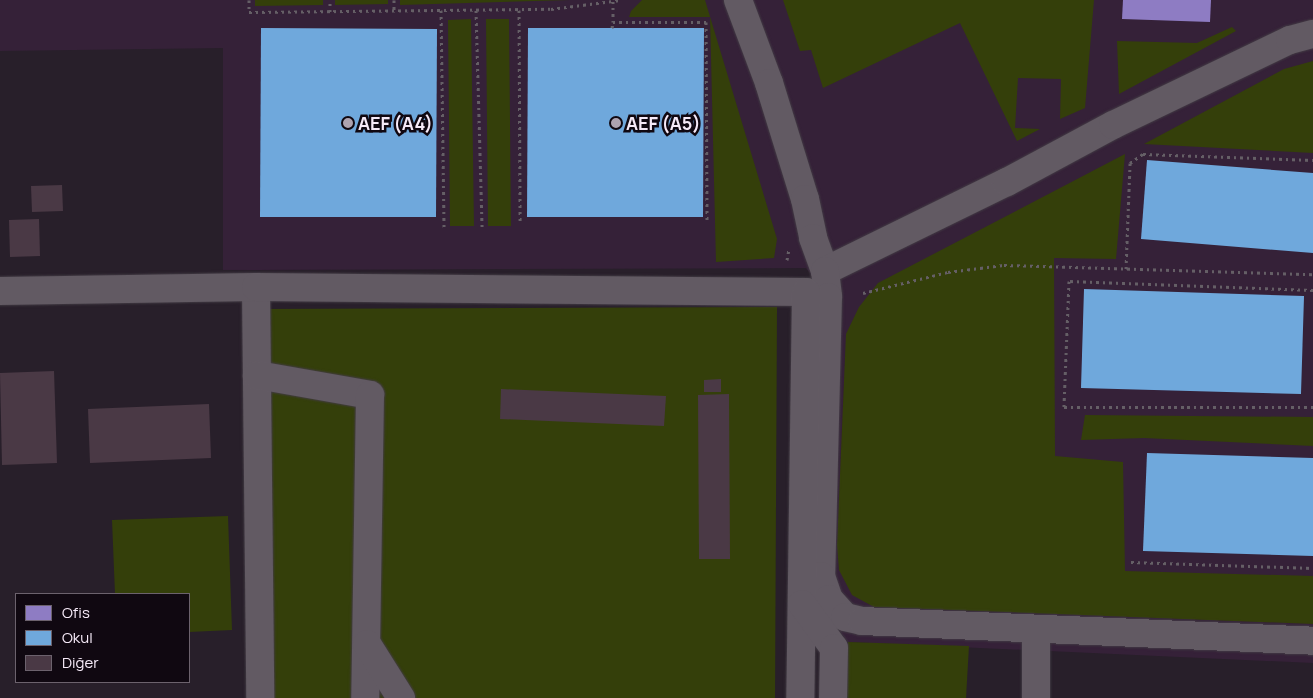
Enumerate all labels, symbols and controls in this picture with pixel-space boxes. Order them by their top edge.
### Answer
place label: AEF (A4) [358,112,433,134]
place label: AEF (A5) [626,112,701,134]
marker: AEF (A4) [342,117,354,129]
marker: AEF (A5) [610,117,622,129]
legend [15,593,190,683]
text: Ofis [62,602,90,623]
text: Okul [62,627,93,648]
text: Diğer [62,652,99,673]

